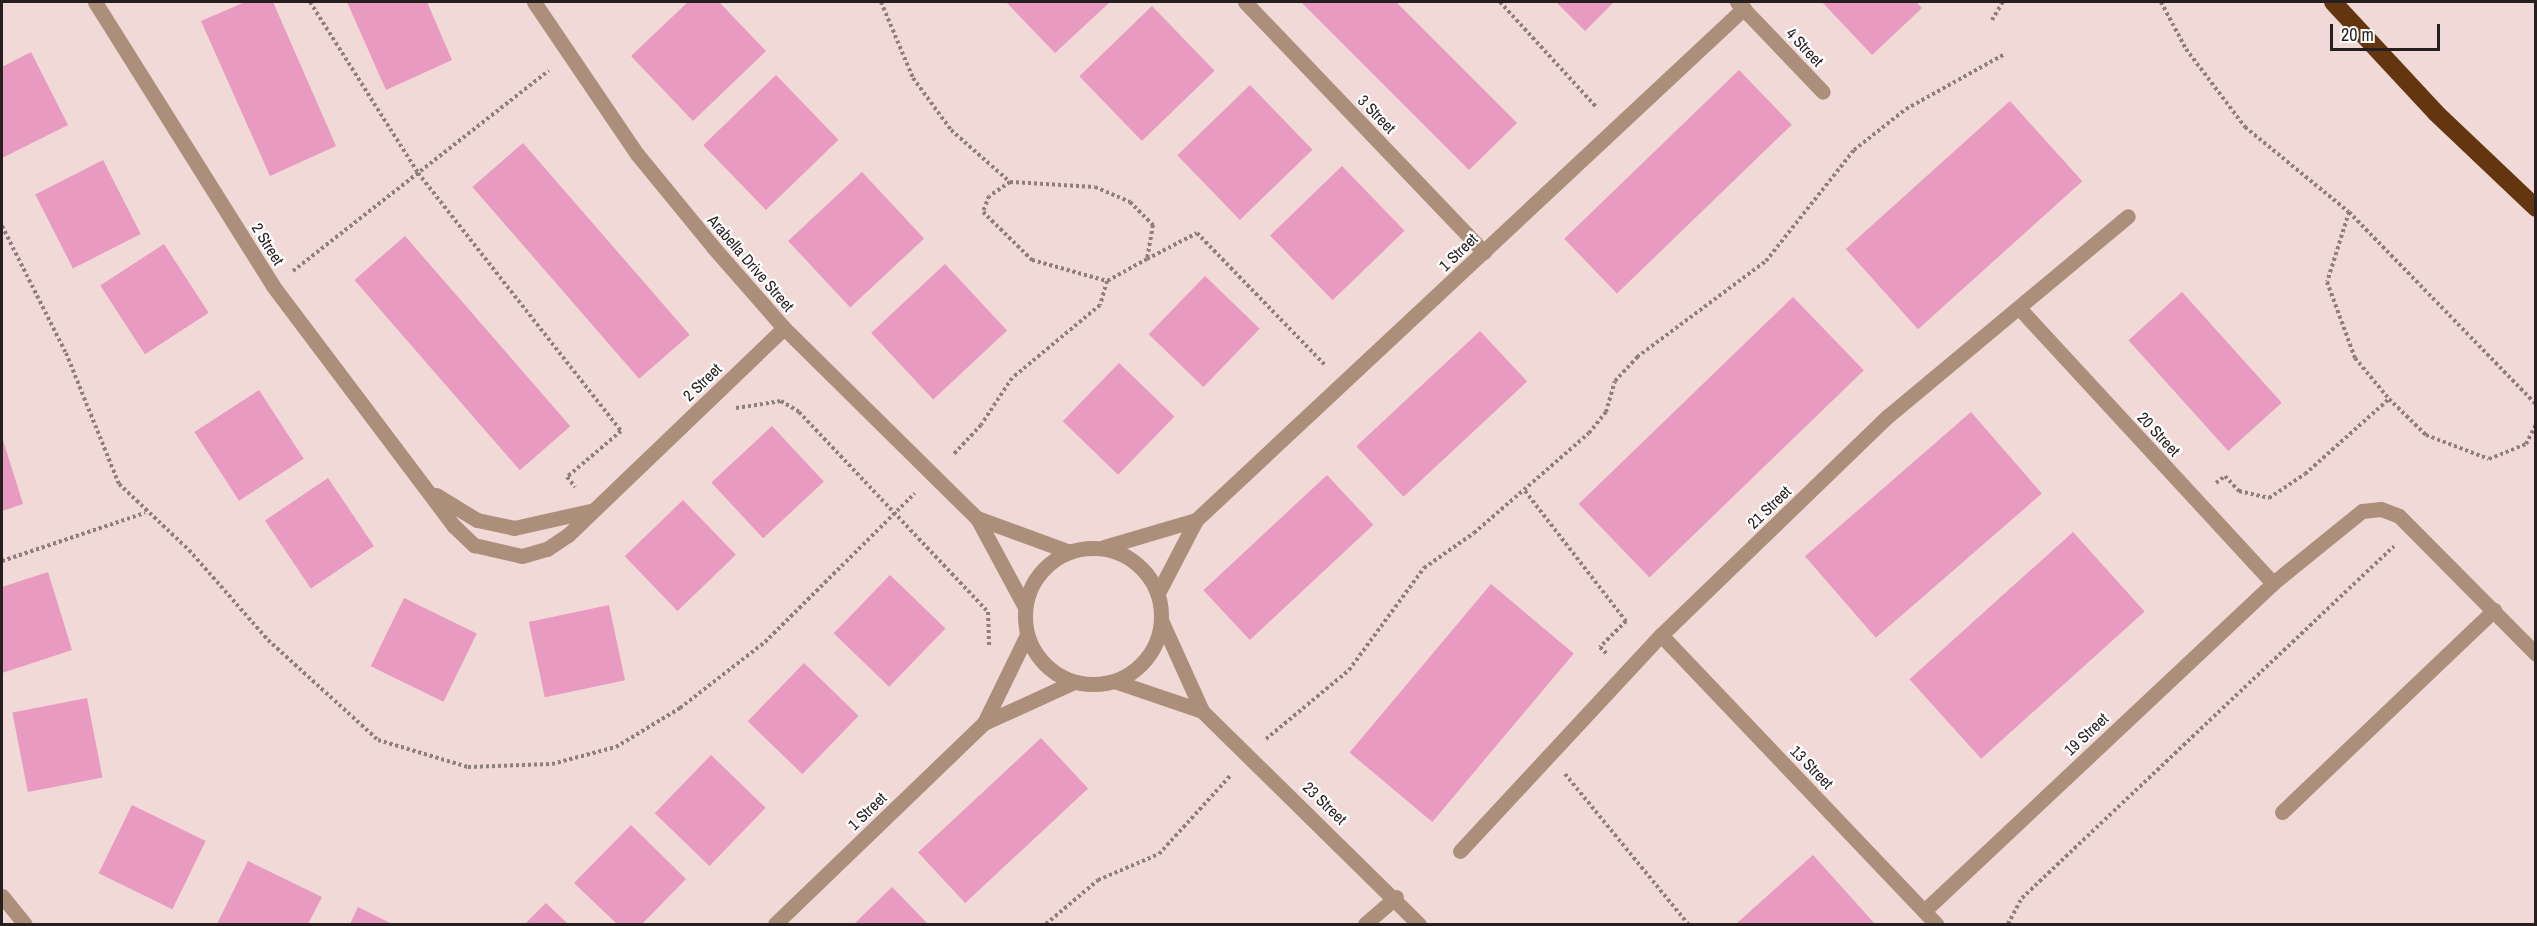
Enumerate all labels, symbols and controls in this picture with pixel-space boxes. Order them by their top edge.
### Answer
scale bar [2333,12,2442,50]
text: 20 m [2341,22,2374,47]
street label: 4 Street [1782,24,1828,70]
street label: 3 Street [1354,91,1400,137]
street label: Arabella Drive Street [704,211,798,315]
street label: 2 Street [248,219,288,269]
street label: 1 Street [1435,229,1481,275]
street label: 2 Street [679,359,725,405]
street label: 20 Street [2134,408,2184,460]
street label: 21 Street [1743,482,1795,532]
street label: 19 Street [2060,709,2112,759]
street label: 13 Street [1787,741,1837,793]
street label: 23 Street [1299,778,1351,828]
street label: 1 Street [844,788,890,834]

